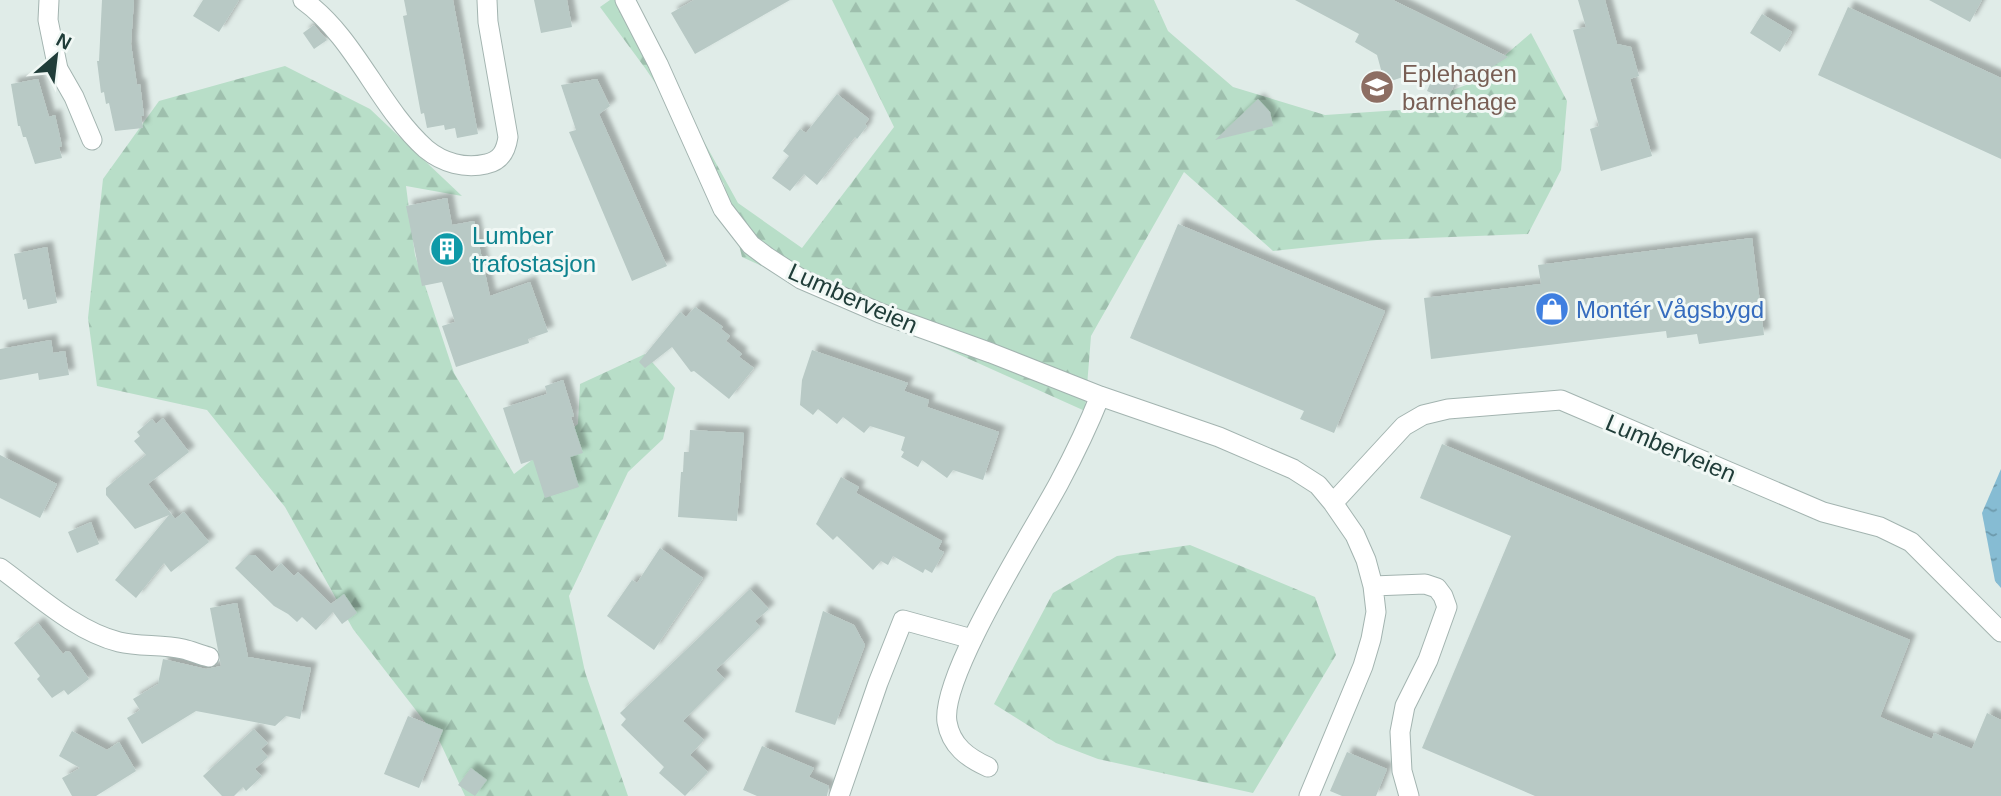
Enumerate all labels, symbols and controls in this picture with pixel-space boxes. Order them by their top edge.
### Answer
north arrow [21,21,91,91]
text: N [53,29,75,54]
place label: Eplehagen barnehage [1402,60,1517,115]
school or university icon: Eplehagen barnehage [1358,68,1396,106]
place label: Lumber trafostasjon [472,222,596,277]
building icon: Lumber trafostasjon [428,230,466,268]
street label: Lumberveien [784,257,922,339]
shop icon: Montér Vågsbygd [1533,290,1571,328]
place label: Montér Vågsbygd [1576,296,1764,323]
street label: Lumberveien [1602,408,1740,488]

